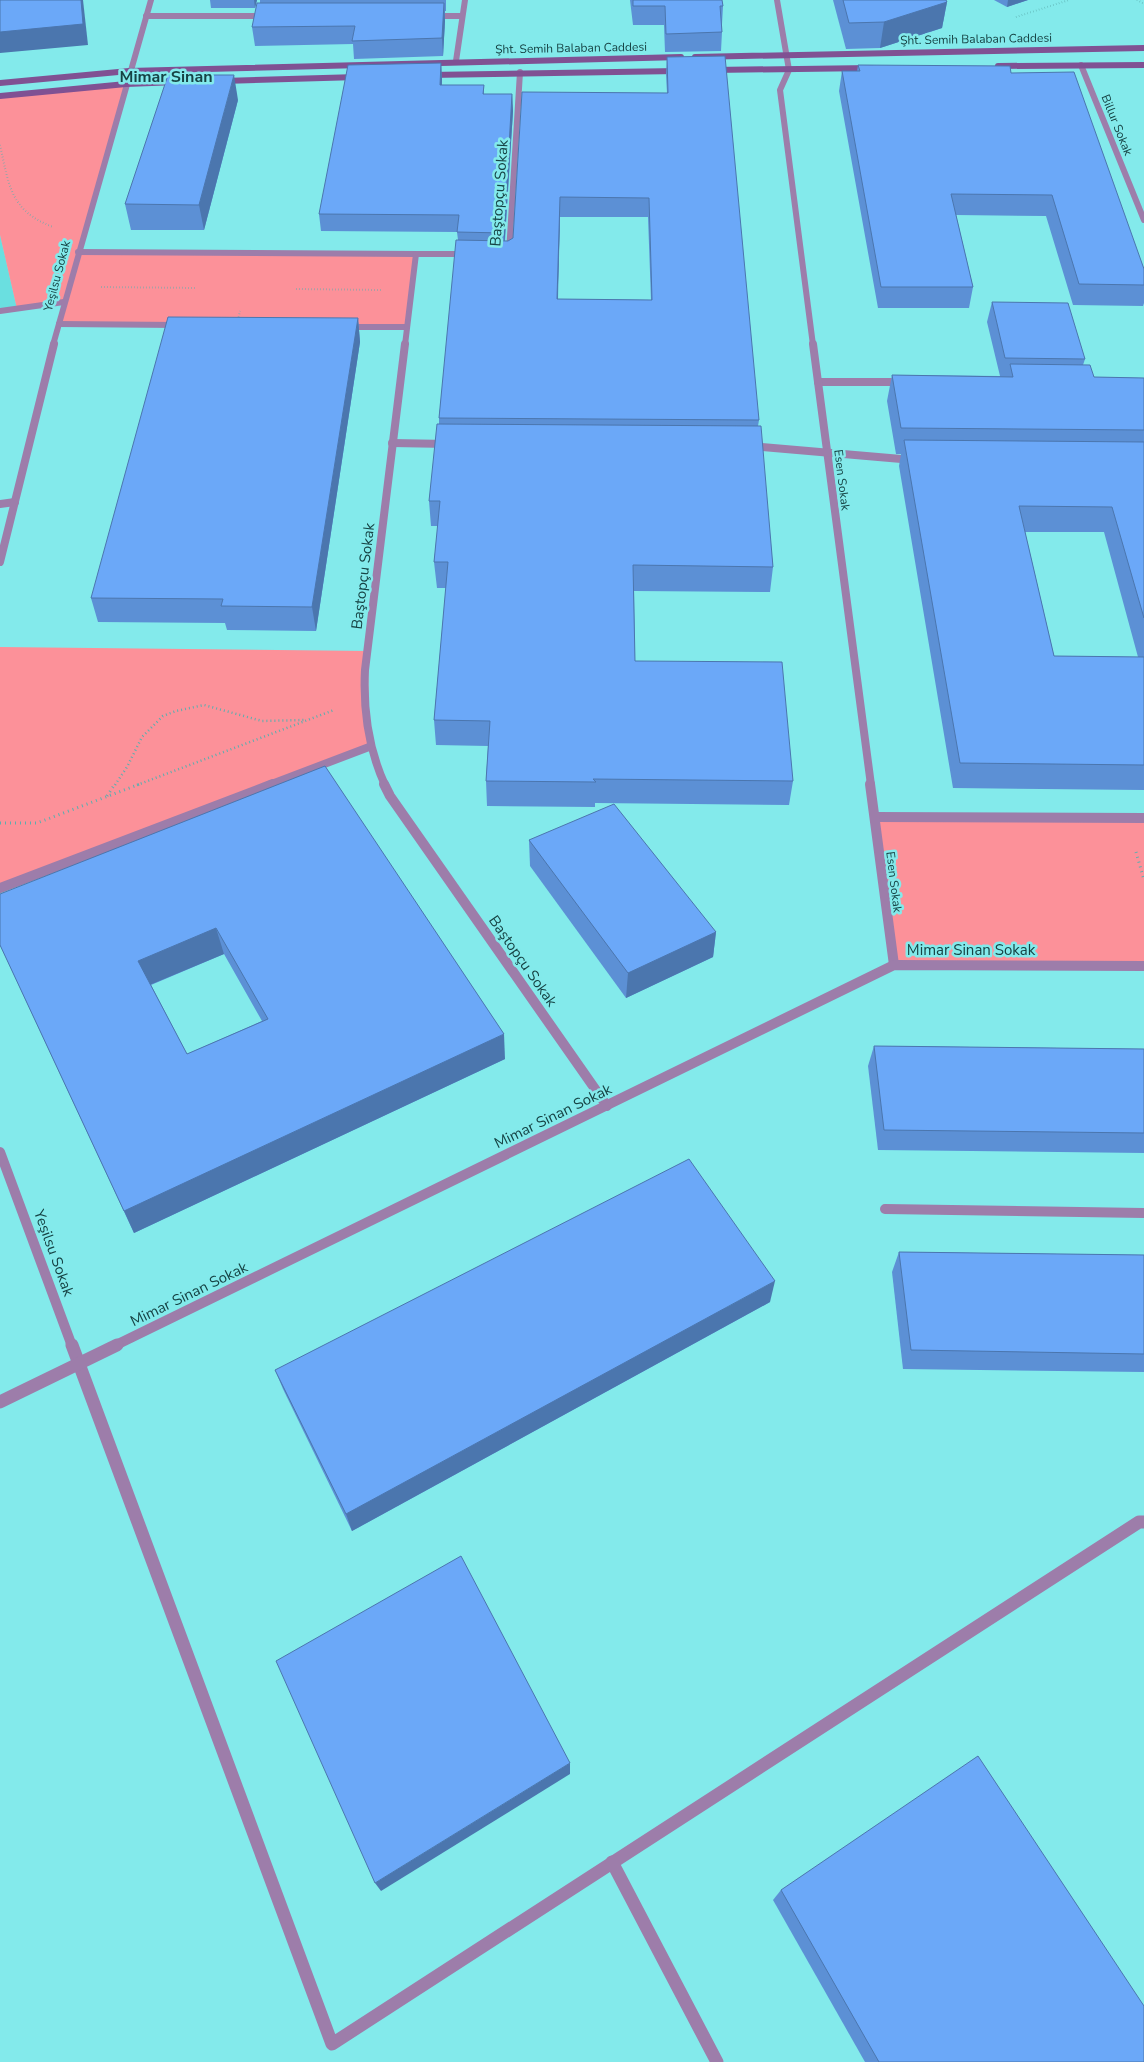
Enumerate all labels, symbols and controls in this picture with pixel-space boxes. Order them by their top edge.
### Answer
street label: Şht. Semih Balaban Caddesi [900,30,1052,48]
street label: Şht. Semih Balaban Caddesi [495,39,647,57]
district label: Mimar Sinan [120,66,213,88]
street label: Billur Sokak [1098,92,1137,159]
street label: Baştopçu Sokak [485,138,513,247]
street label: Yeşilsu Sokak [40,238,74,314]
street label: Esen Sokak [830,449,854,512]
street label: Baştopçu Sokak [347,521,380,630]
street label: Esen Sokak [882,851,906,914]
street label: Baştopçu Sokak [484,911,562,1011]
street label: Mimar Sinan Sokak [907,940,1036,960]
street label: Mimar Sinan Sokak [491,1079,615,1153]
street label: Yeşilsu Sokak [29,1206,79,1300]
street label: Mimar Sinan Sokak [127,1257,251,1331]

